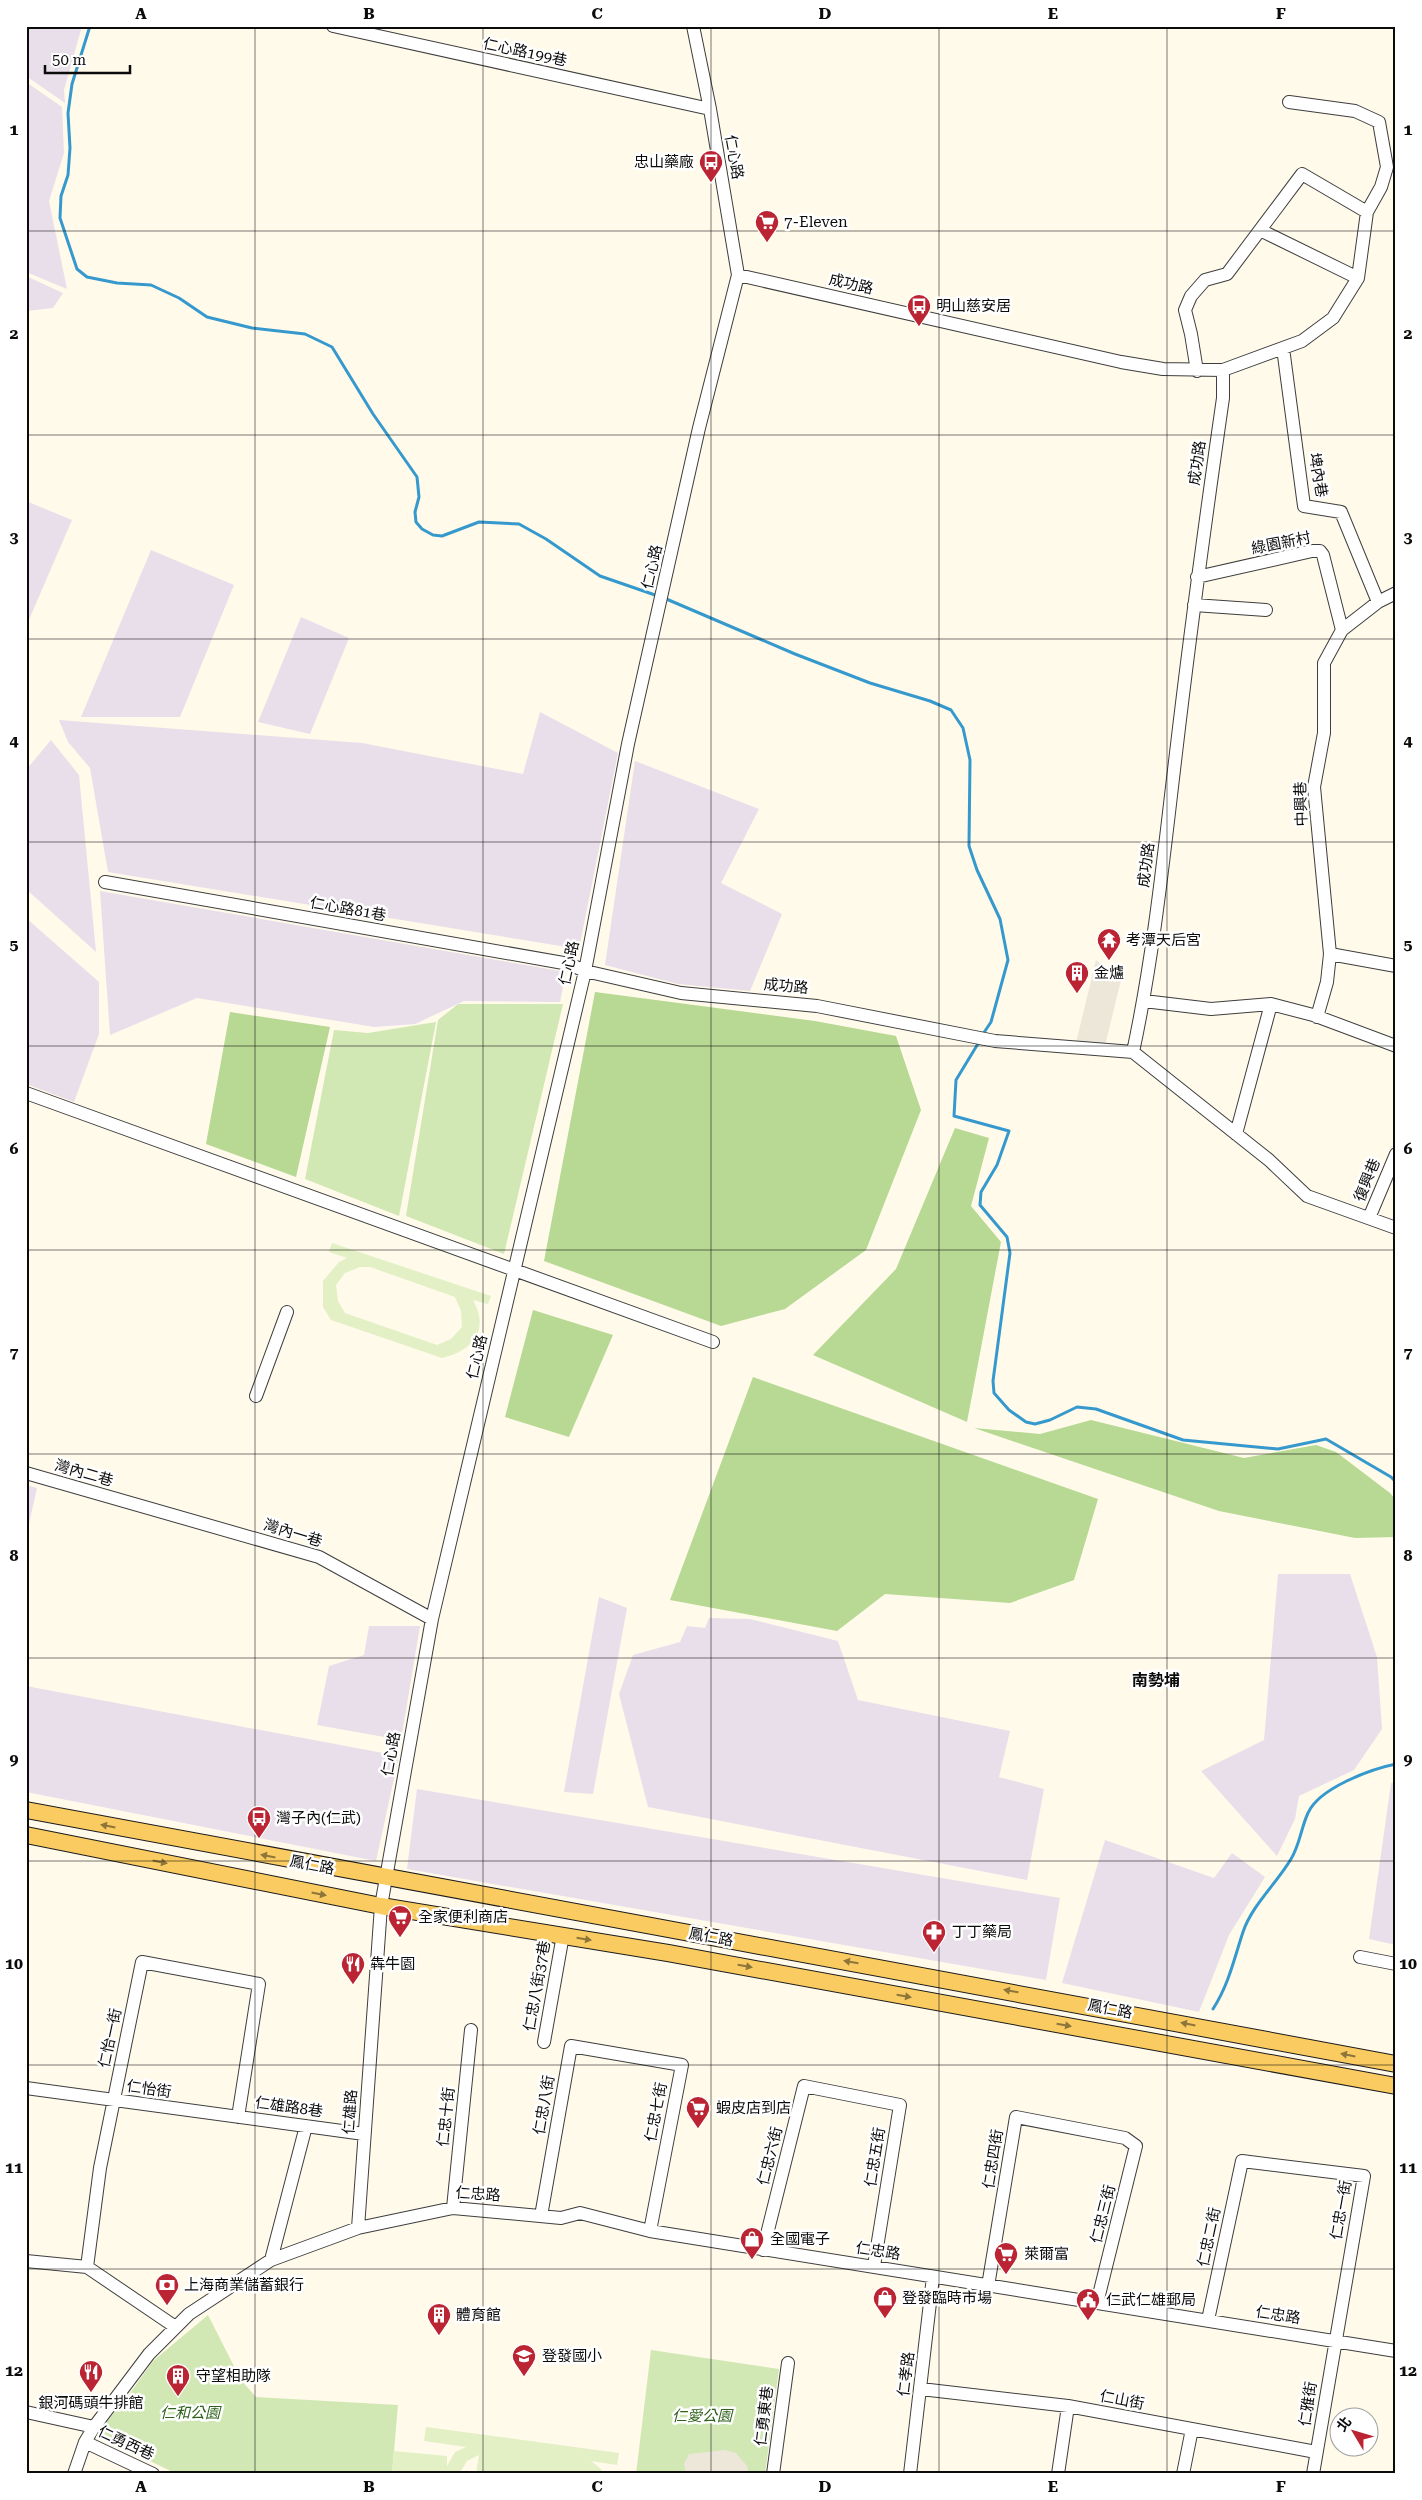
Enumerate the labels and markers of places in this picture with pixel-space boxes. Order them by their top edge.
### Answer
bus stop icon: 忠山藥廠 [698,149,724,183]
place label: 忠山藥廠 [634,153,694,171]
supermarket icon: 7-Eleven [754,209,780,243]
place label: 7-Eleven [784,213,848,231]
bus stop icon: 明山慈安居 [906,293,932,327]
place label: 明山慈安居 [936,297,1011,315]
temple icon: 考潭天后宮 [1096,927,1122,961]
place label: 考潭天后宮 [1126,931,1201,949]
building icon: 金爐 [1064,960,1090,994]
place label: 金爐 [1094,964,1124,982]
bus stop icon: 灣子內(仁武) [246,1805,272,1839]
place label: 灣子內(仁武) [276,1809,361,1827]
supermarket icon: 全家便利商店 [387,1904,413,1938]
place label: 全家便利商店 [418,1908,508,1926]
pharmacy icon: 丁丁藥局 [921,1919,947,1953]
place label: 丁丁藥局 [952,1923,1012,1941]
restaurant icon: 犇牛園 [340,1951,366,1985]
place label: 犇牛園 [370,1955,415,1973]
supermarket icon: 蝦皮店到店 [685,2095,711,2129]
place label: 蝦皮店到店 [716,2099,791,2117]
shop icon: 全國電子 [739,2226,765,2260]
place label: 全國電子 [770,2230,830,2248]
supermarket icon: 萊爾富 [993,2241,1019,2275]
place label: 萊爾富 [1024,2245,1069,2263]
bank icon: 上海商業儲蓄銀行 [154,2272,180,2306]
place label: 上海商業儲蓄銀行 [184,2276,304,2294]
shop icon: 登發臨時市場 [872,2285,898,2319]
public building icon: 仁武仁雄郵局 [1075,2287,1101,2321]
place label: 登發臨時市場 [902,2289,992,2307]
place label: 仁武仁雄郵局 [1106,2291,1196,2309]
building icon: 體育館 [426,2302,452,2336]
place label: 體育館 [456,2306,501,2324]
school or university icon: 登發國小 [511,2343,537,2377]
place label: 登發國小 [542,2347,602,2365]
restaurant icon: 銀河碼頭牛排館 [78,2359,104,2393]
building icon: 守望相助隊 [165,2363,191,2397]
place label: 守望相助隊 [196,2367,271,2385]
place label: 銀河碼頭牛排館 [38,2394,144,2412]

